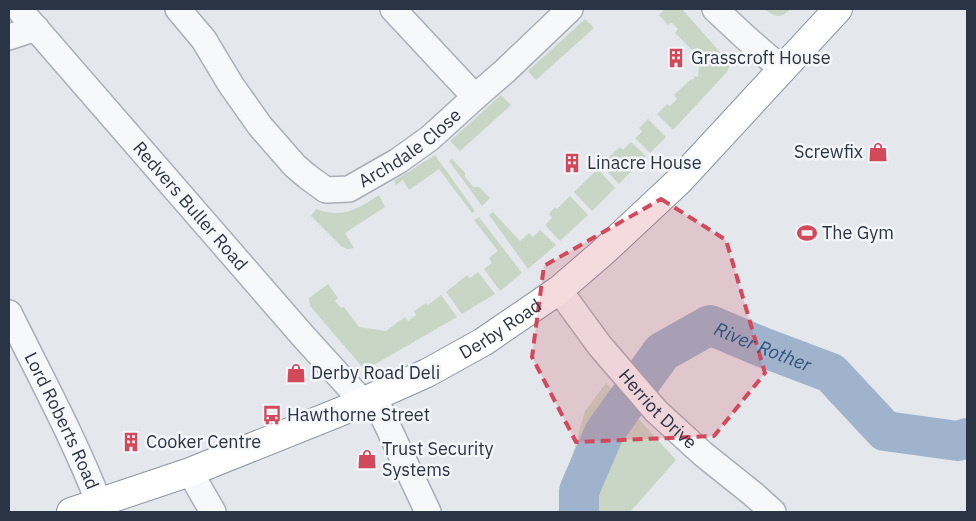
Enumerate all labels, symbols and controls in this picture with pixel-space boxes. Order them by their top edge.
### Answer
place label: Grasscroft House [691,46,831,69]
building icon: Grasscroft House [665,47,687,69]
street label: Archdale Close [354,103,466,192]
street label: Redvers Buller Road [128,136,253,275]
place label: Screwfix [794,140,863,163]
shop icon: Screwfix [867,141,889,163]
place label: Linacre House [587,151,702,174]
building icon: Linacre House [561,152,583,174]
place label: The Gym [822,221,894,244]
sports icon: The Gym [796,222,818,244]
street label: Derby Road [455,293,546,364]
water label: River Rother [711,316,816,377]
street label: Lord Roberts Road [19,348,104,493]
place label: Derby Road Deli [311,361,440,384]
shop icon: Derby Road Deli [285,362,307,384]
street label: Herriot Drive [614,364,702,454]
place label: Hawthorne Street [287,403,430,426]
bus stop icon: Hawthorne Street [261,404,283,426]
place label: Cooker Centre [146,430,261,453]
building icon: Cooker Centre [120,431,142,453]
place label: Trust Security Systems [382,437,494,481]
shop icon: Trust Security Systems [356,448,378,470]

